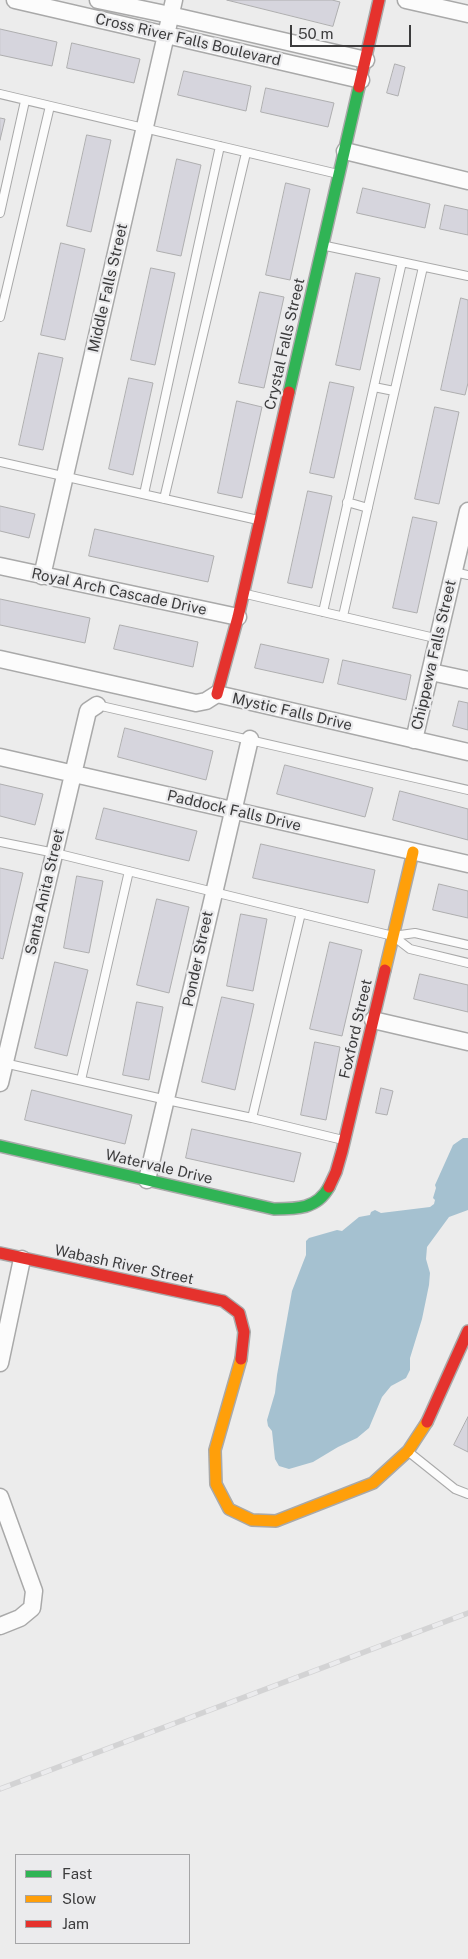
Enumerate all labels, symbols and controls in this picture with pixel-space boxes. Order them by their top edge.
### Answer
street label: Cross River Falls Boulevard [94,10,282,70]
scale bar [293,15,414,47]
text: 50 m [298,25,333,42]
street label: Middle Falls Street [84,222,132,354]
street label: Crystal Falls Street [261,276,309,412]
street label: Royal Arch Cascade Drive [30,565,208,619]
street label: Chippewa Falls Street [408,578,460,732]
street label: Mystic Falls Drive [230,689,354,735]
street label: Paddock Falls Drive [165,787,303,835]
street label: Santa Anita Street [22,827,68,957]
street label: Ponder Street [179,910,217,1008]
street label: Foxford Street [336,977,376,1081]
street label: Watervale Drive [104,1146,214,1188]
street label: Wabash River Street [53,1241,195,1289]
legend [15,1854,190,1944]
text: Fast [62,1865,92,1882]
text: Slow [62,1890,96,1907]
text: Jam [62,1915,89,1932]

